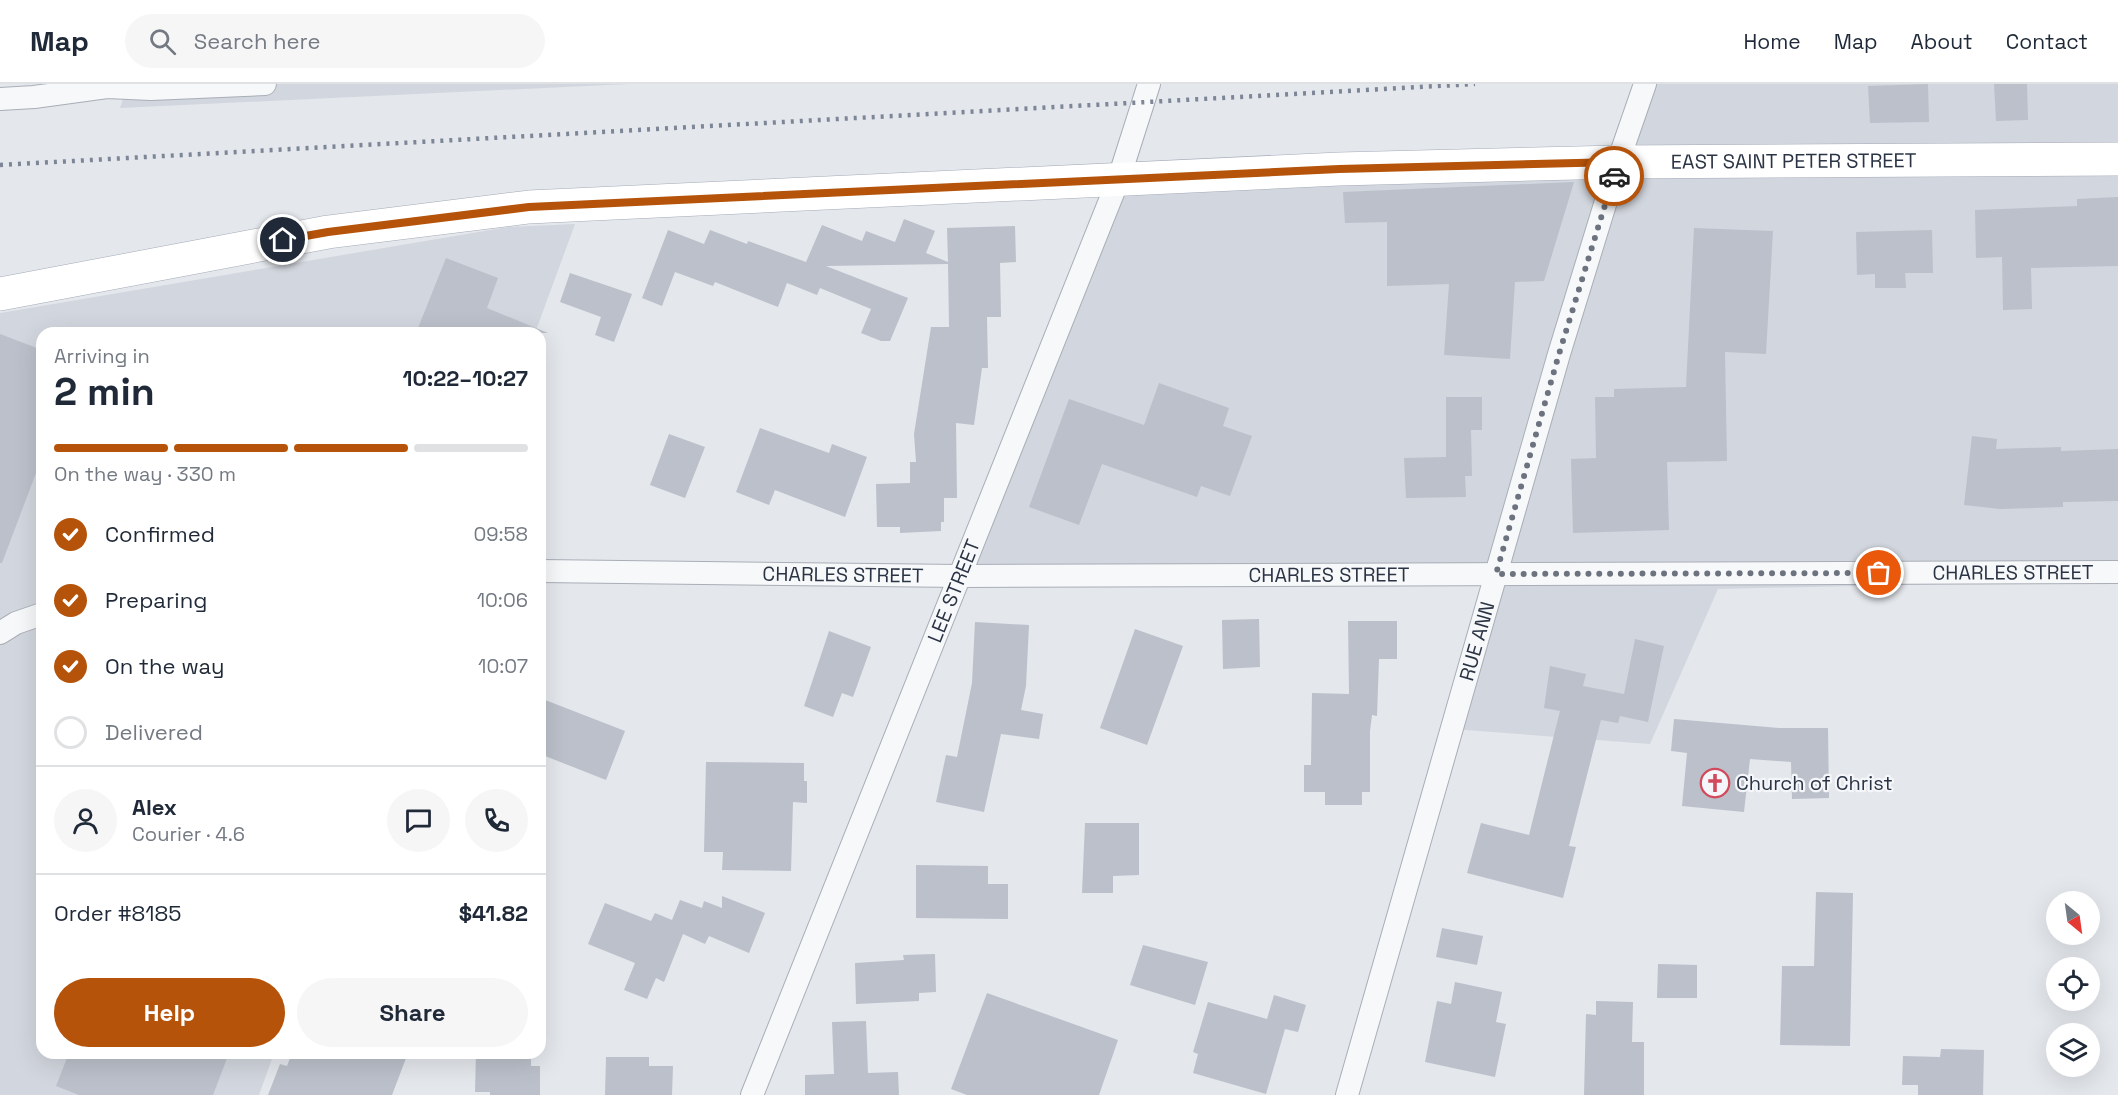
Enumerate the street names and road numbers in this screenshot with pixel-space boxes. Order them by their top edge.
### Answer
street label: EAST SAINT PETER STREET [1671,147,1917,175]
street label: LEE STREET [921,535,986,646]
street label: CHARLES STREET [1932,559,2094,586]
street label: CHARLES STREET [762,561,924,589]
street label: CHARLES STREET [1248,561,1410,588]
street label: RUE ANN [1453,599,1501,684]

